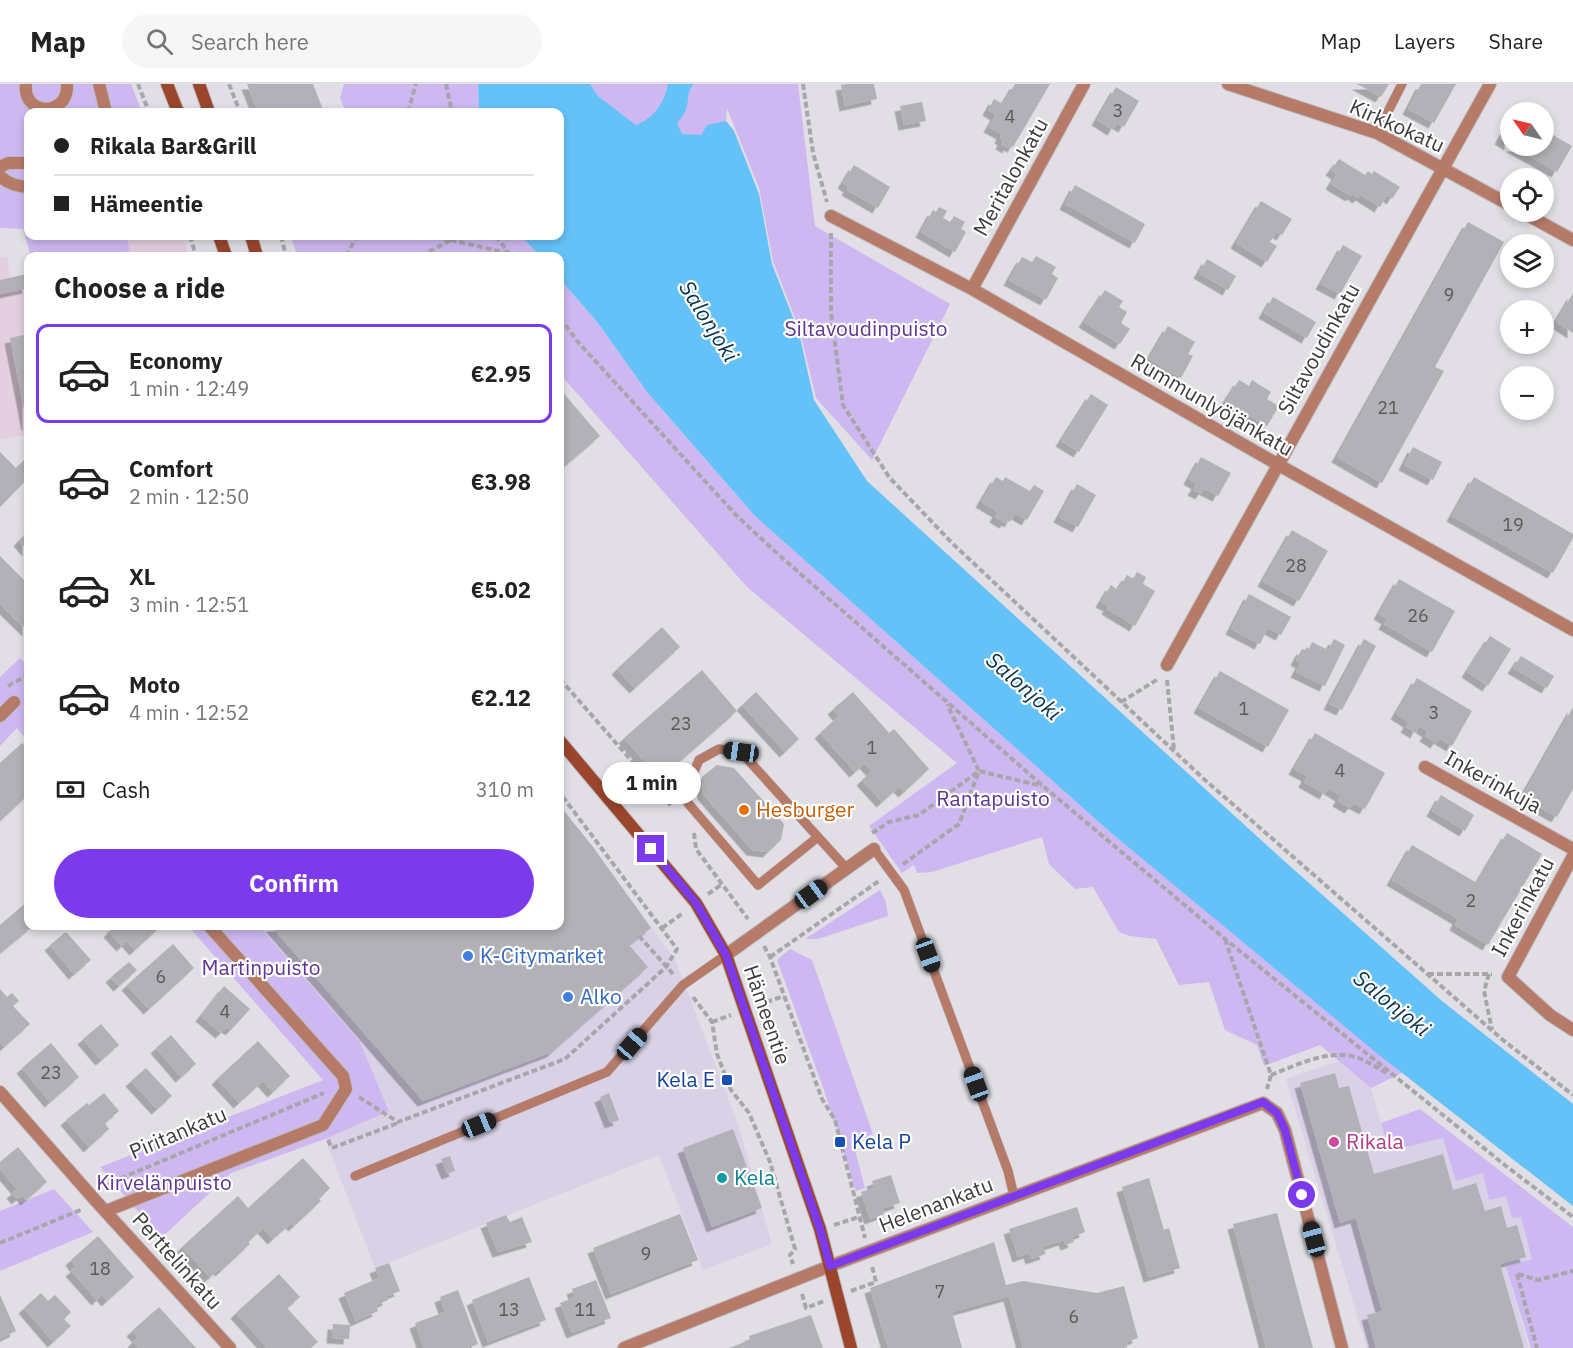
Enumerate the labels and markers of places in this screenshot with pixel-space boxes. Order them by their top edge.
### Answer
place label: Hesburger [756,795,854,823]
marker: Hesburger [737,803,751,817]
place label: K-Citymarket [480,941,604,969]
marker: K-Citymarket [461,949,475,963]
place label: Alko [580,982,622,1010]
marker: Alko [561,990,575,1004]
place label: Kela E [657,1065,715,1093]
marker: Kela E [720,1073,734,1087]
place label: Kela P [852,1127,911,1155]
place label: Rikala [1346,1127,1404,1155]
marker: Kela P [833,1135,847,1149]
marker: Rikala [1327,1135,1341,1149]
place label: Kela [734,1163,775,1191]
marker: Kela [715,1171,729,1185]

